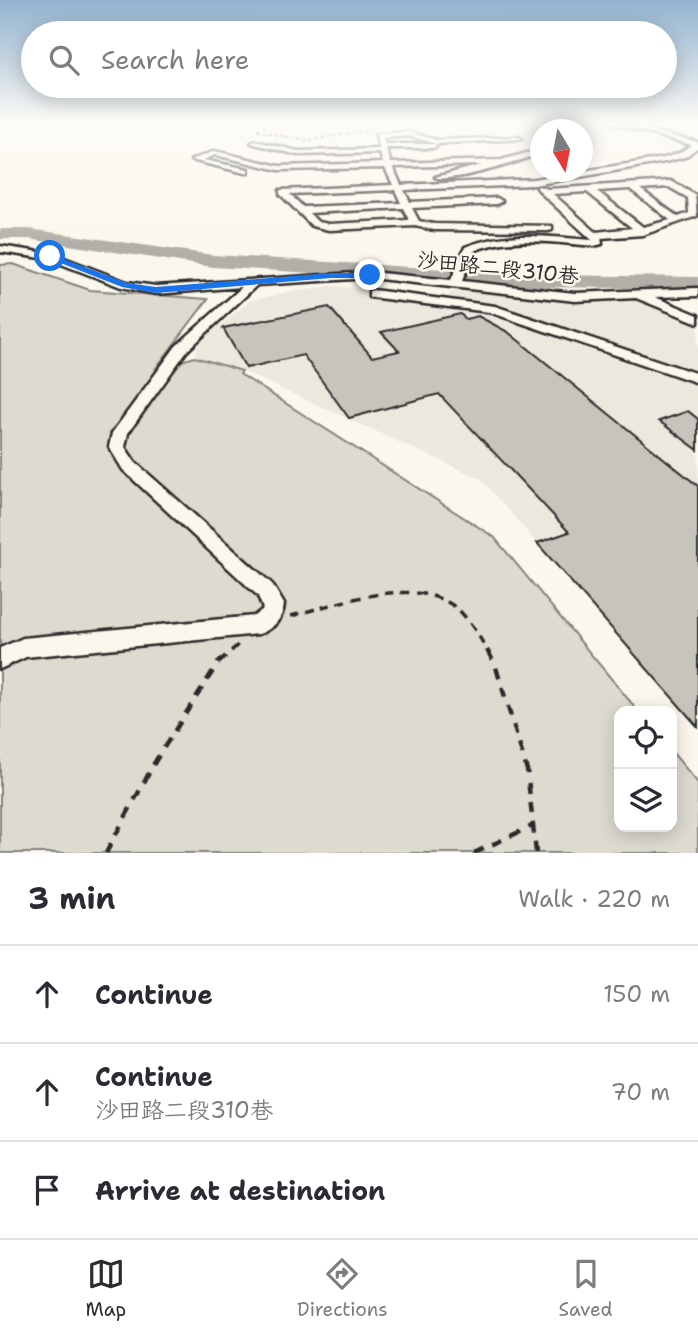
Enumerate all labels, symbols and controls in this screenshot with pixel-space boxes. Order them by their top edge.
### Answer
search box [21,21,677,98]
icon: search [45,41,83,79]
text: Search here [101,42,250,77]
north arrow [530,119,593,182]
route start [34,240,65,271]
street label: 沙田路二段310巷 [416,246,580,290]
route end [354,259,385,290]
map controls [614,706,677,832]
button: locate [614,706,677,769]
button: layers [614,769,677,832]
text: 3 min [28,878,115,919]
text: Walk · 220 m [518,884,670,914]
icon: ahead [28,975,66,1013]
text: Continue [95,977,213,1012]
text: 150 m [603,979,670,1009]
text: Continue [95,1059,213,1094]
icon: ahead [28,1073,66,1111]
text: 70 m [611,1077,670,1107]
text: 沙田路二段310巷 [95,1095,273,1125]
icon: arrive [28,1171,66,1209]
text: Arrive at destination [95,1173,385,1208]
tab: Map [85,1255,126,1322]
tab: Directions [297,1255,388,1322]
tab: Saved [559,1255,613,1322]

